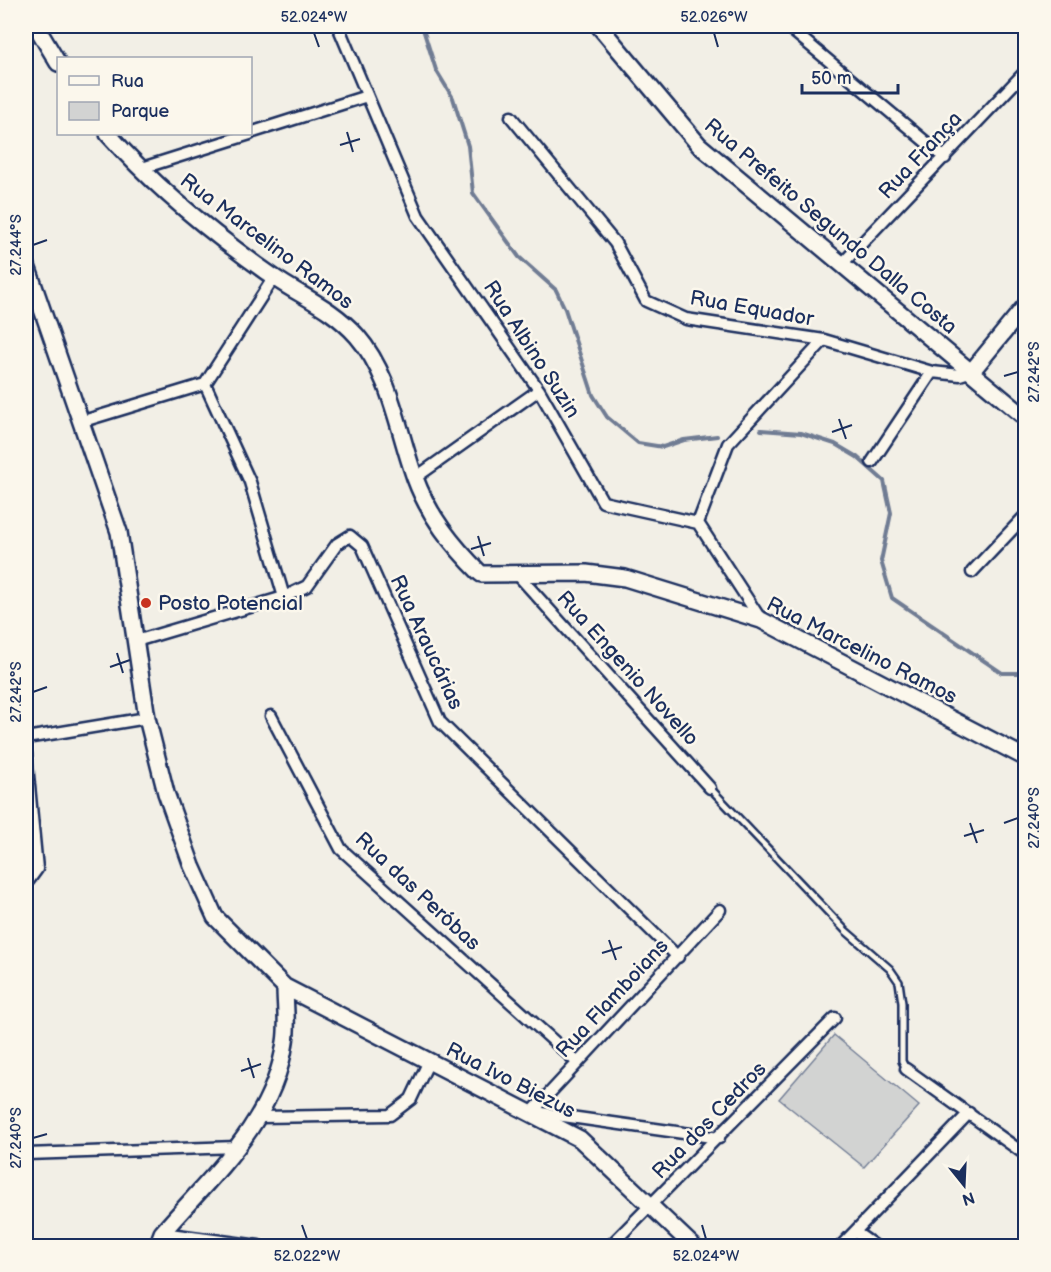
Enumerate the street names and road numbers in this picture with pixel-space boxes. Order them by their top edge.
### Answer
street label: Rua França [873,106,967,204]
street label: Rua Prefeito Segundo Dalla Costa [699,113,962,339]
street label: Rua Marcelino Ramos [175,168,358,315]
street label: Rua Albino Suzin [478,276,585,423]
street label: Rua Equador [688,285,816,332]
street label: Rua Araucárias [384,571,469,713]
street label: Rua Engenio Novello [551,586,704,751]
street label: Rua Marcelino Ramos [762,592,961,709]
street label: Rua das Peróbas [350,827,486,956]
street label: Rua Flamboians [551,934,674,1063]
street label: Rua Ivo Biezus [442,1037,580,1124]
street label: Rua dos Cedros [647,1057,772,1184]

